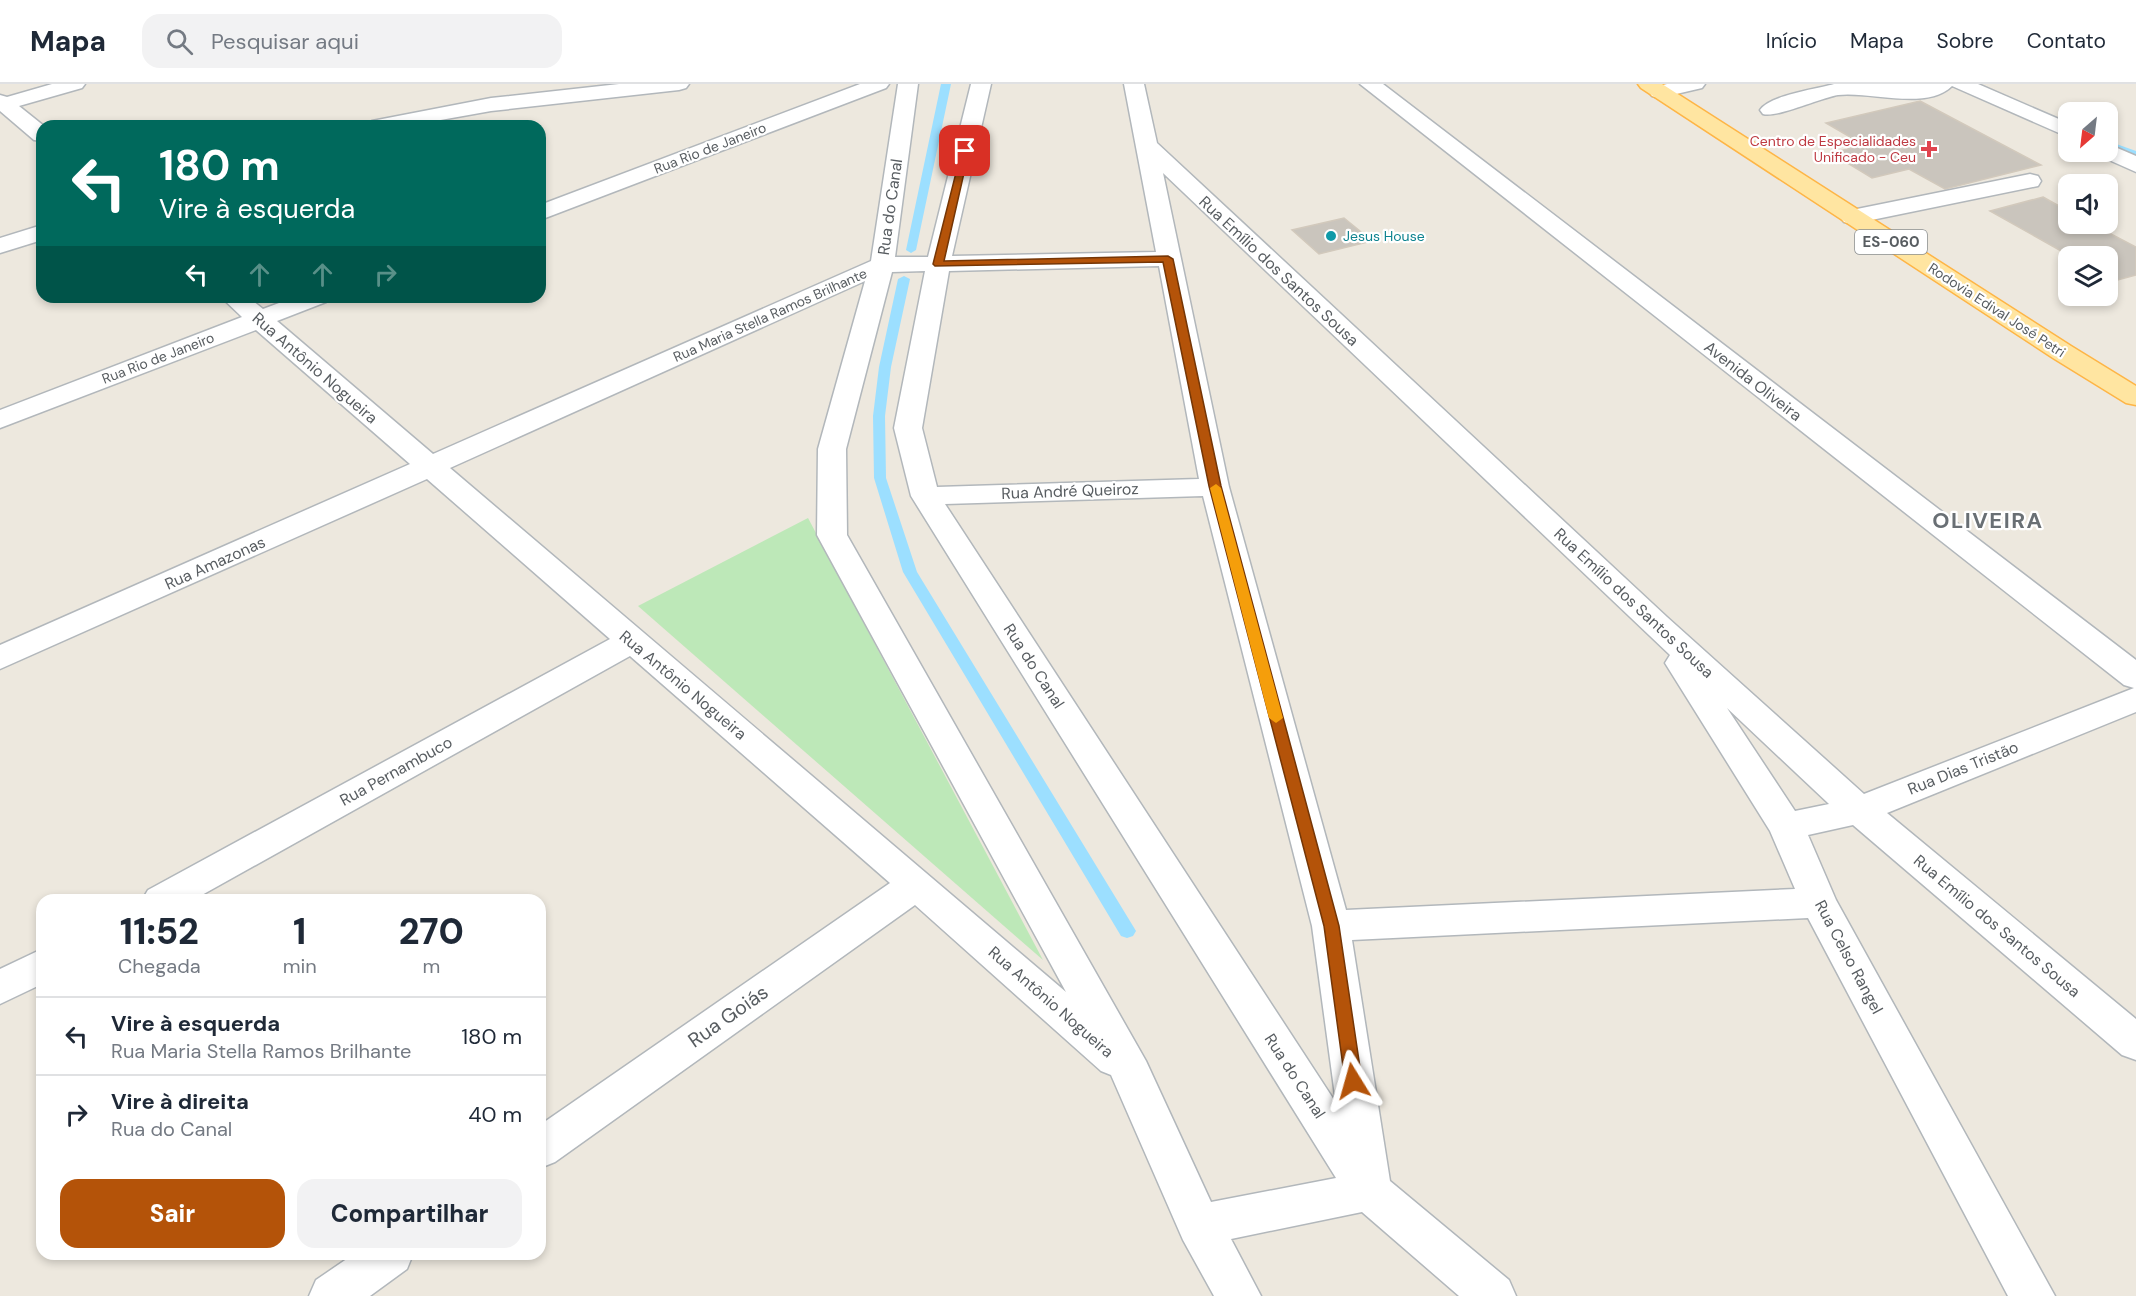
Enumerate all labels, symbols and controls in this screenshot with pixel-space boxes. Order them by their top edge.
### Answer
search box [142,14,562,68]
text: Mapa [30,23,106,60]
icon: search [163,25,196,58]
text: Pesquisar aqui [211,27,359,56]
text: Início [1766,27,1817,55]
text: Mapa [1850,27,1904,55]
text: Sobre [1937,27,1994,55]
text: Contato [2027,27,2106,55]
north arrow [2058,102,2118,162]
map controls [2058,102,2118,306]
street label: Rua Rio de Janeiro [651,118,769,178]
pin [939,125,990,176]
place label: Centro de Especialidades Unificado - Ceu [1750,132,1916,166]
icon: arrive [948,134,981,167]
text: 180 m [159,138,280,193]
marker: Centro de Especialidades Unificado - Ceu [1920,140,1938,158]
icon: left [60,144,138,222]
street label: Rua do Canal [873,157,907,257]
button: sound [2058,174,2118,234]
text: Vire à esquerda [159,191,355,226]
street label: Rua Emílio dos Santos Sousa [1195,191,1363,351]
place label: Jesus House [1343,227,1425,245]
marker: Jesus House [1324,229,1338,243]
road number: ES-060 [1855,230,1927,254]
button: layers [2058,246,2118,306]
icon: left [180,258,213,291]
icon: ahead [243,258,276,291]
icon: ahead [306,258,339,291]
icon: right [369,258,402,291]
street label: Rodovia Edival José Petri [1925,259,2069,361]
street label: Rua Maria Stella Ramos Brilhante [670,264,870,366]
street label: Rua Antônio Nogueira [248,308,382,428]
street label: Rua Rio de Janeiro [99,328,217,388]
street label: Avenida Oliveira [1700,336,1806,426]
street label: Rua André Queiroz [1001,478,1139,504]
district label: OLIVEIRA [1932,506,2044,535]
street label: Rua Emílio dos Santos Sousa [1550,523,1718,683]
street label: Rua Amazonas [161,531,269,595]
street label: Rua do Canal [999,620,1069,712]
street label: Rua Antônio Nogueira [615,626,751,744]
street label: Rua Pernambuco [336,731,456,811]
street label: Rua Dias Tristão [1905,736,2021,800]
street label: Rua Emílio dos Santos Sousa [1909,850,2085,1002]
street label: Rua Celso Rangel [1810,896,1888,1018]
text: 11:52 [120,908,199,955]
text: 1 [293,908,306,955]
text: 270 [399,908,464,955]
street label: Rua Antônio Nogueira [984,942,1118,1062]
text: Chegada [118,953,201,979]
text: min [283,953,317,979]
text: m [422,953,440,979]
street label: Rua Goiás [683,979,773,1053]
text: Vire à esquerda [111,1009,280,1038]
icon: left [60,1020,93,1053]
text: 180 m [461,1022,522,1051]
street label: Rua do Canal [1260,1030,1330,1122]
text: Rua Maria Stella Ramos Brilhante [111,1038,411,1064]
position arrow [1321,1049,1385,1113]
text: Vire à direita [111,1087,249,1116]
icon: right [60,1098,93,1131]
text: 40 m [468,1100,522,1129]
text: Rua do Canal [111,1116,232,1142]
button: Sair [60,1179,285,1248]
button: Compartilhar [297,1179,522,1248]

